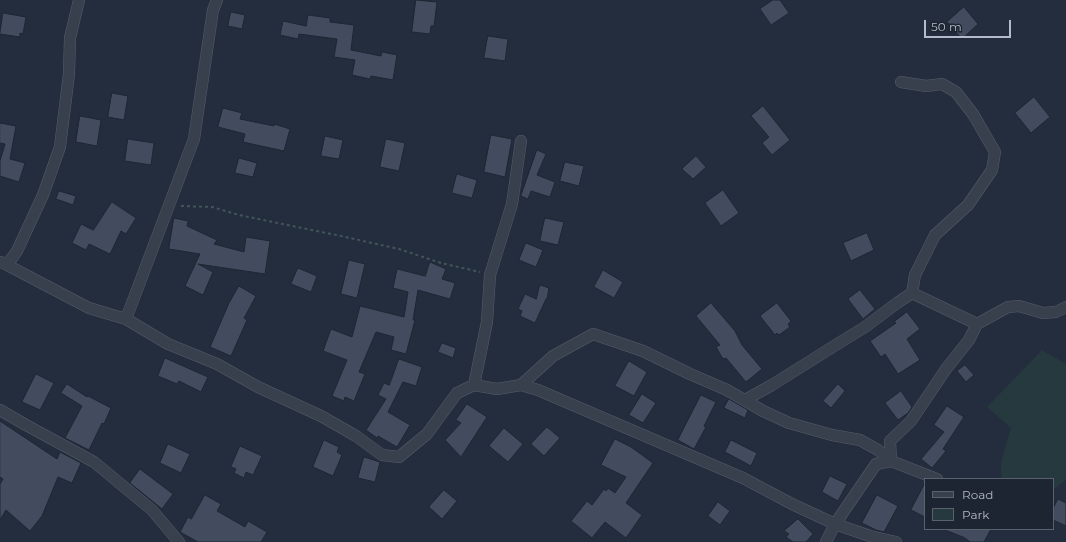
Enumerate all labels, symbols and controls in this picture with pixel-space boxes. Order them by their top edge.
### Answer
scale bar [926,12,1013,38]
text: 50 m [931,19,962,34]
legend [924,478,1054,530]
text: Road [962,487,993,502]
text: Park [962,507,989,522]

